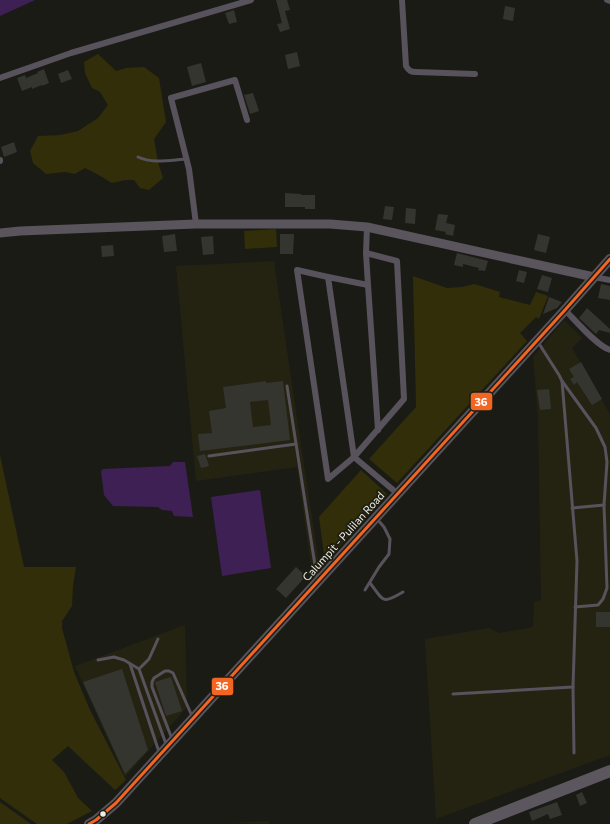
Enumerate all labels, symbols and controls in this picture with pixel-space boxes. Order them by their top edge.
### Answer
line badge: 36 [470,392,493,411]
text: 36 [474,395,488,408]
street label: Calumpit - Pulilan Road [299,489,387,583]
line badge: 36 [211,677,234,696]
text: 36 [215,679,229,692]
unlabelled marker [98,809,108,819]

